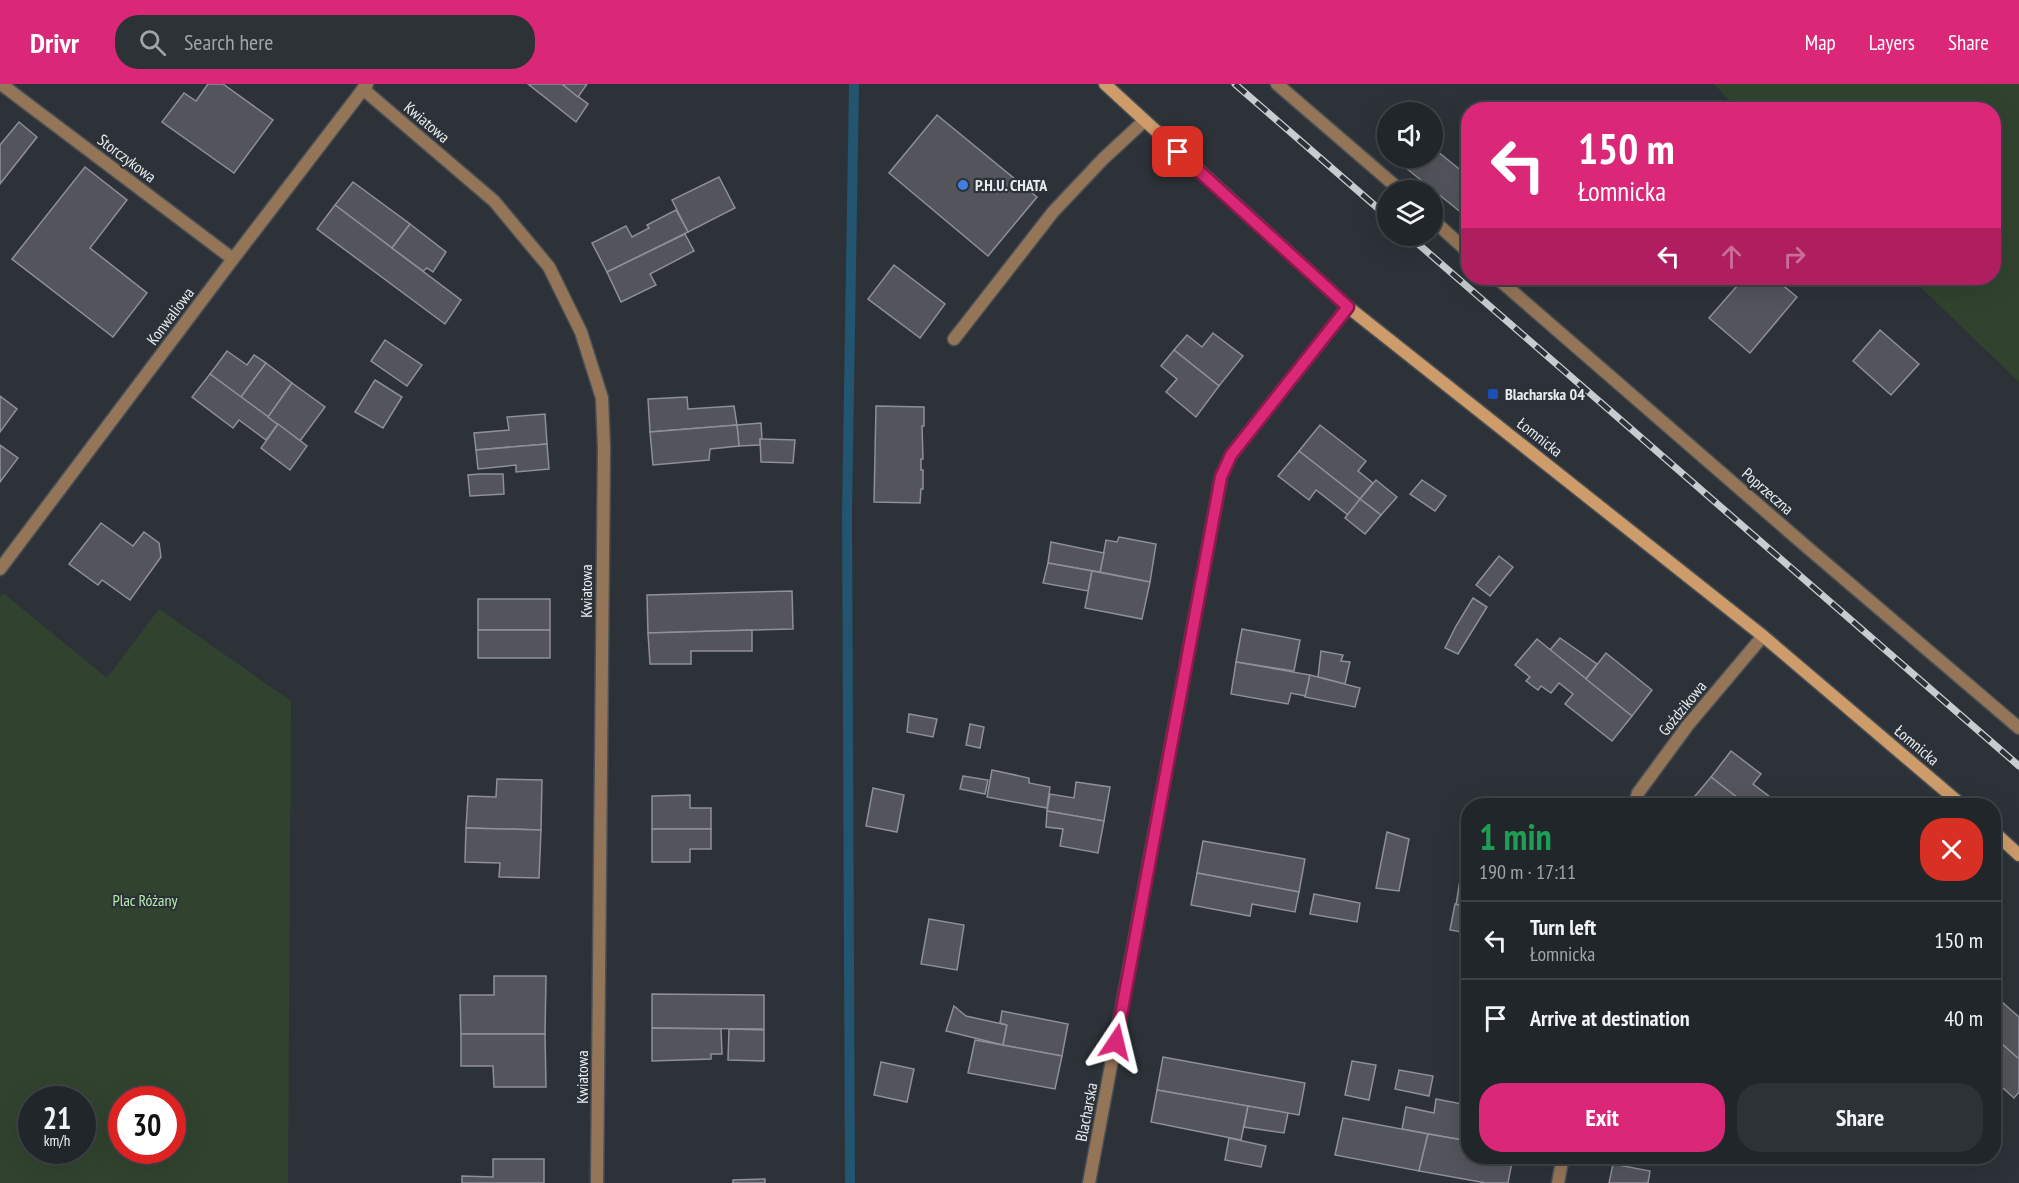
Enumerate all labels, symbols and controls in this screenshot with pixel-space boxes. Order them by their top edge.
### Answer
search box [115,15,535,69]
text: Drivr [30,24,79,61]
icon: search [136,26,169,59]
text: Search here [184,28,273,56]
text: Map [1805,29,1836,56]
text: Layers [1869,29,1915,56]
text: Share [1948,29,1989,56]
street label: Kwiatowa [400,97,454,147]
map controls [1377,102,1443,246]
button: sound [1377,102,1443,168]
text: 150 m [1578,121,1675,176]
pin [1152,126,1203,177]
icon: left [1479,126,1557,204]
street label: Storczykowa [94,129,160,187]
icon: arrive [1161,135,1194,168]
text: Łomnicka [1578,174,1666,208]
place label: P.H.U. CHATA [975,175,1048,195]
marker: P.H.U. CHATA [956,178,970,192]
button: layers [1377,180,1443,246]
icon: left [1652,240,1685,273]
icon: ahead [1715,240,1748,273]
icon: right [1778,240,1811,273]
street label: Konwaliowa [142,283,198,349]
place label: Blacharska 04 [1505,384,1585,404]
marker: Blacharska 04 [1486,387,1500,401]
street label: Łomnicka [1513,413,1567,461]
street label: Poprzeczna [1738,463,1798,519]
street label: Kwiatowa [576,564,596,618]
street label: Goździkowa [1654,676,1710,740]
street label: Łomnicka [1891,721,1943,769]
text: 1 min [1479,813,1552,860]
button: close [1920,818,1983,881]
text: 190 m · 17:11 [1479,859,1576,885]
park label: Plac Różany [112,890,178,910]
text: Turn left [1530,913,1596,941]
icon: left [1479,924,1512,957]
text: 150 m [1934,926,1983,954]
text: Łomnicka [1530,941,1595,967]
icon: arrive [1479,1002,1512,1035]
text: Arrive at destination [1530,1004,1690,1032]
text: 40 m [1944,1004,1983,1032]
position arrow [1084,1010,1148,1074]
street label: Kwiatowa [572,1050,592,1104]
street label: Blacharska [1071,1081,1101,1143]
button: Exit [1479,1083,1725,1152]
button: Share [1737,1083,1983,1152]
speed limit sign: 30 [108,1086,186,1164]
text: 21 [43,1098,71,1137]
text: km/h [44,1131,70,1150]

